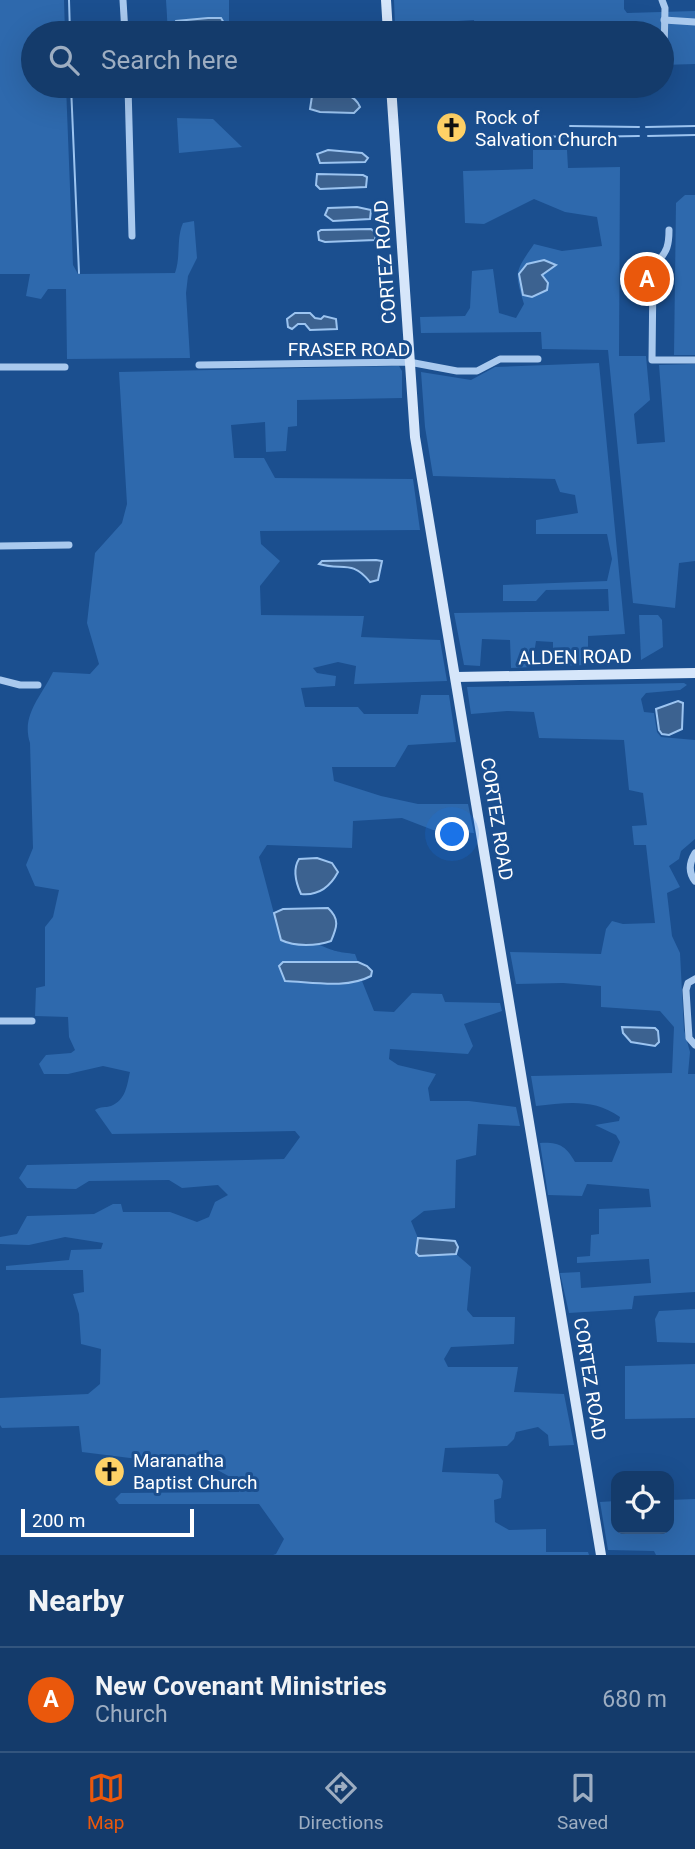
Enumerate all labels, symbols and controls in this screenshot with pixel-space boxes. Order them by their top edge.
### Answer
search box [21,21,674,98]
icon: search [45,41,83,79]
text: Search here [101,45,238,75]
place label: Rock of Salvation Church [475,106,618,151]
church icon: Rock of Salvation Church [435,111,469,145]
street label: CORTEZ ROAD [369,199,401,325]
pin: A [624,253,670,305]
street label: FRASER ROAD [288,338,410,361]
street label: ALDEN ROAD [518,645,632,669]
street label: CORTEZ ROAD [476,756,518,882]
your location [435,817,469,851]
street label: CORTEZ ROAD [569,1316,611,1442]
place label: Maranatha Baptist Church [133,1449,257,1494]
church icon: Maranatha Baptist Church [93,1454,127,1488]
map controls [611,1471,674,1534]
button: locate [611,1471,674,1534]
scale bar [21,1506,194,1538]
text: 200 m [32,1509,85,1532]
text: Nearby [28,1583,124,1618]
text: New Covenant Ministries [95,1671,387,1701]
text: A [43,1686,59,1713]
text: 680 m [602,1686,667,1713]
text: Church [95,1701,168,1728]
tab: Map [87,1769,125,1834]
tab: Directions [298,1769,383,1834]
tab: Saved [557,1769,608,1834]

